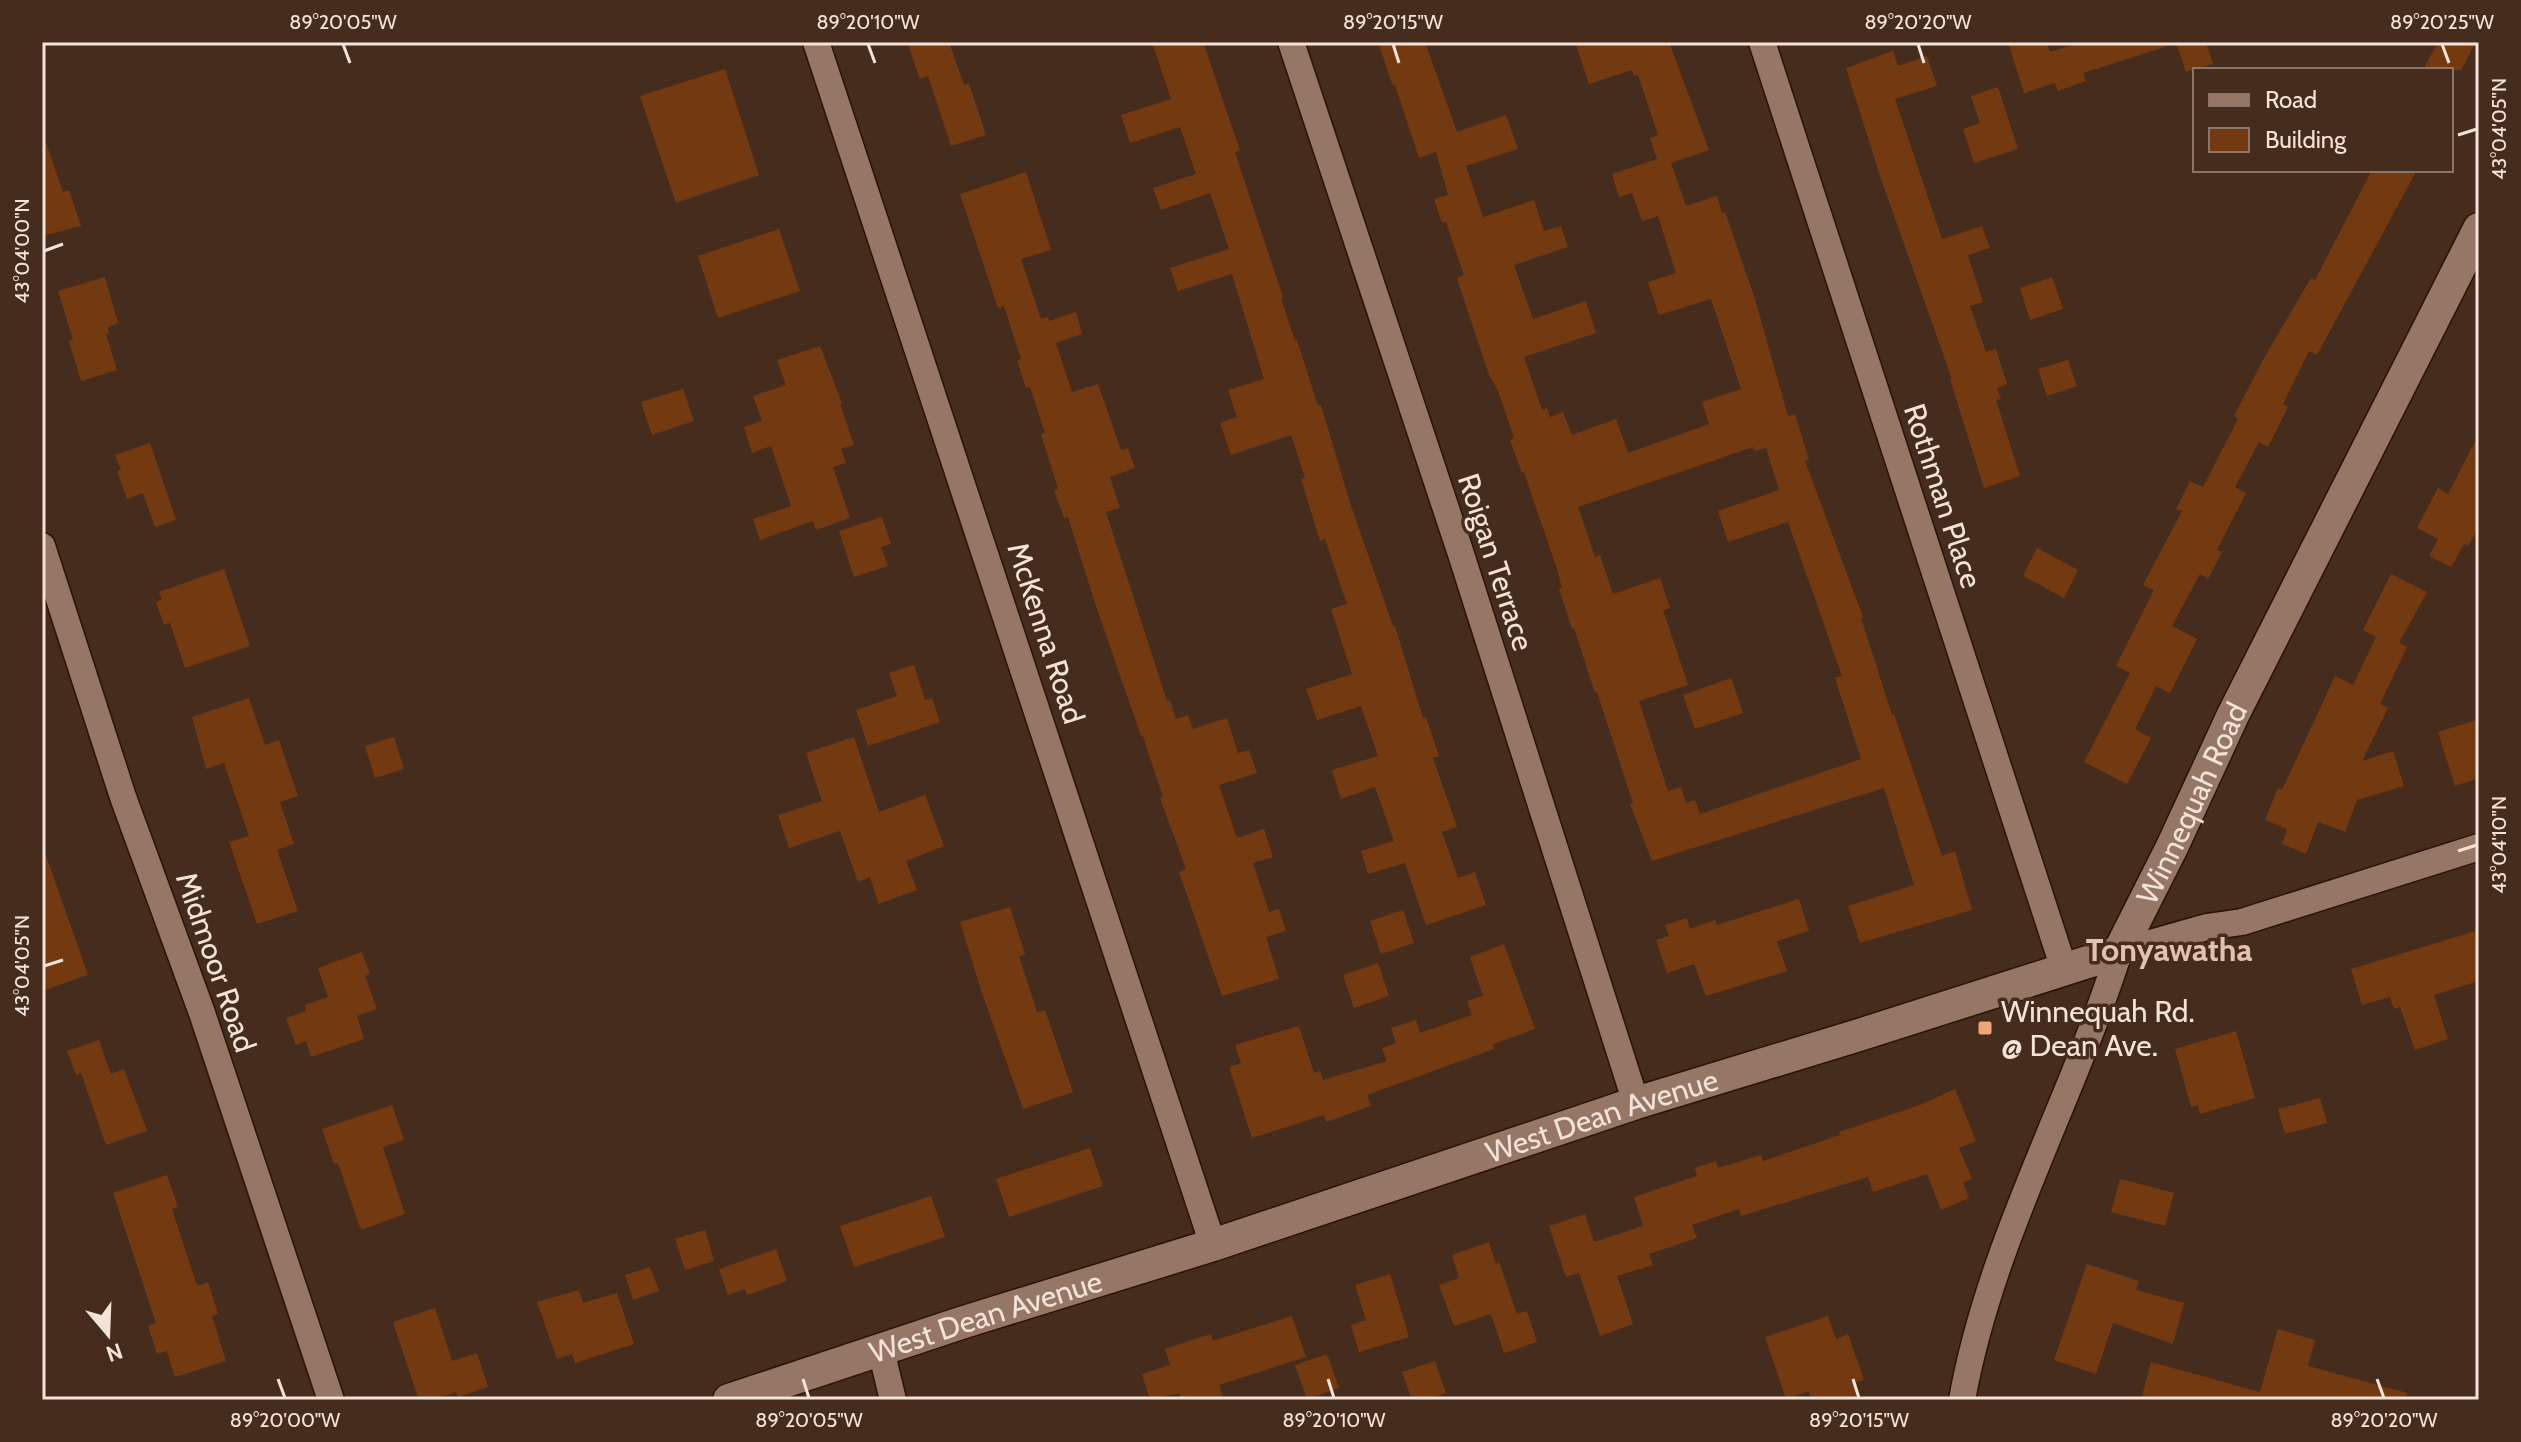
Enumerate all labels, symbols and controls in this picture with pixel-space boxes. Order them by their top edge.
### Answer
text: 89°20'05"W [289,10,397,34]
text: 89°20'10"W [816,10,920,34]
text: 89°20'15"W [1343,10,1443,34]
text: 89°20'20"W [1865,10,1972,34]
text: 89°20'25"W [2390,10,2494,34]
legend [2193,68,2453,172]
text: 43°04'05"N [2487,78,2511,180]
text: Road [2265,85,2317,114]
text: Building [2265,125,2347,154]
text: 43°04'00"N [10,198,34,304]
street label: Rothman Place [1896,399,1990,593]
street label: Roigan Terrace [1450,469,1542,655]
street label: McKenna Road [999,538,1093,728]
street label: Winnequah Road [2128,696,2255,910]
text: 43°04'10"N [2487,796,2511,894]
street label: Midmoor Road [168,867,264,1057]
text: 43°04'05"N [10,915,34,1017]
district label: Tonyawatha [2086,930,2252,969]
place label: Winnequah Rd. @ Dean Ave. [2001,993,2195,1064]
marker: Winnequah Rd. @ Dean Ave. [1976,1019,1994,1037]
street label: West Dean Avenue [1481,1061,1722,1171]
street label: West Dean Avenue [865,1262,1107,1371]
north arrow [68,1294,148,1374]
text: N [103,1337,126,1368]
text: 89°20'00"W [230,1408,340,1432]
text: 89°20'05"W [755,1408,863,1432]
text: 89°20'10"W [1282,1408,1386,1432]
text: 89°20'15"W [1809,1408,1909,1432]
text: 89°20'20"W [2331,1408,2438,1432]

